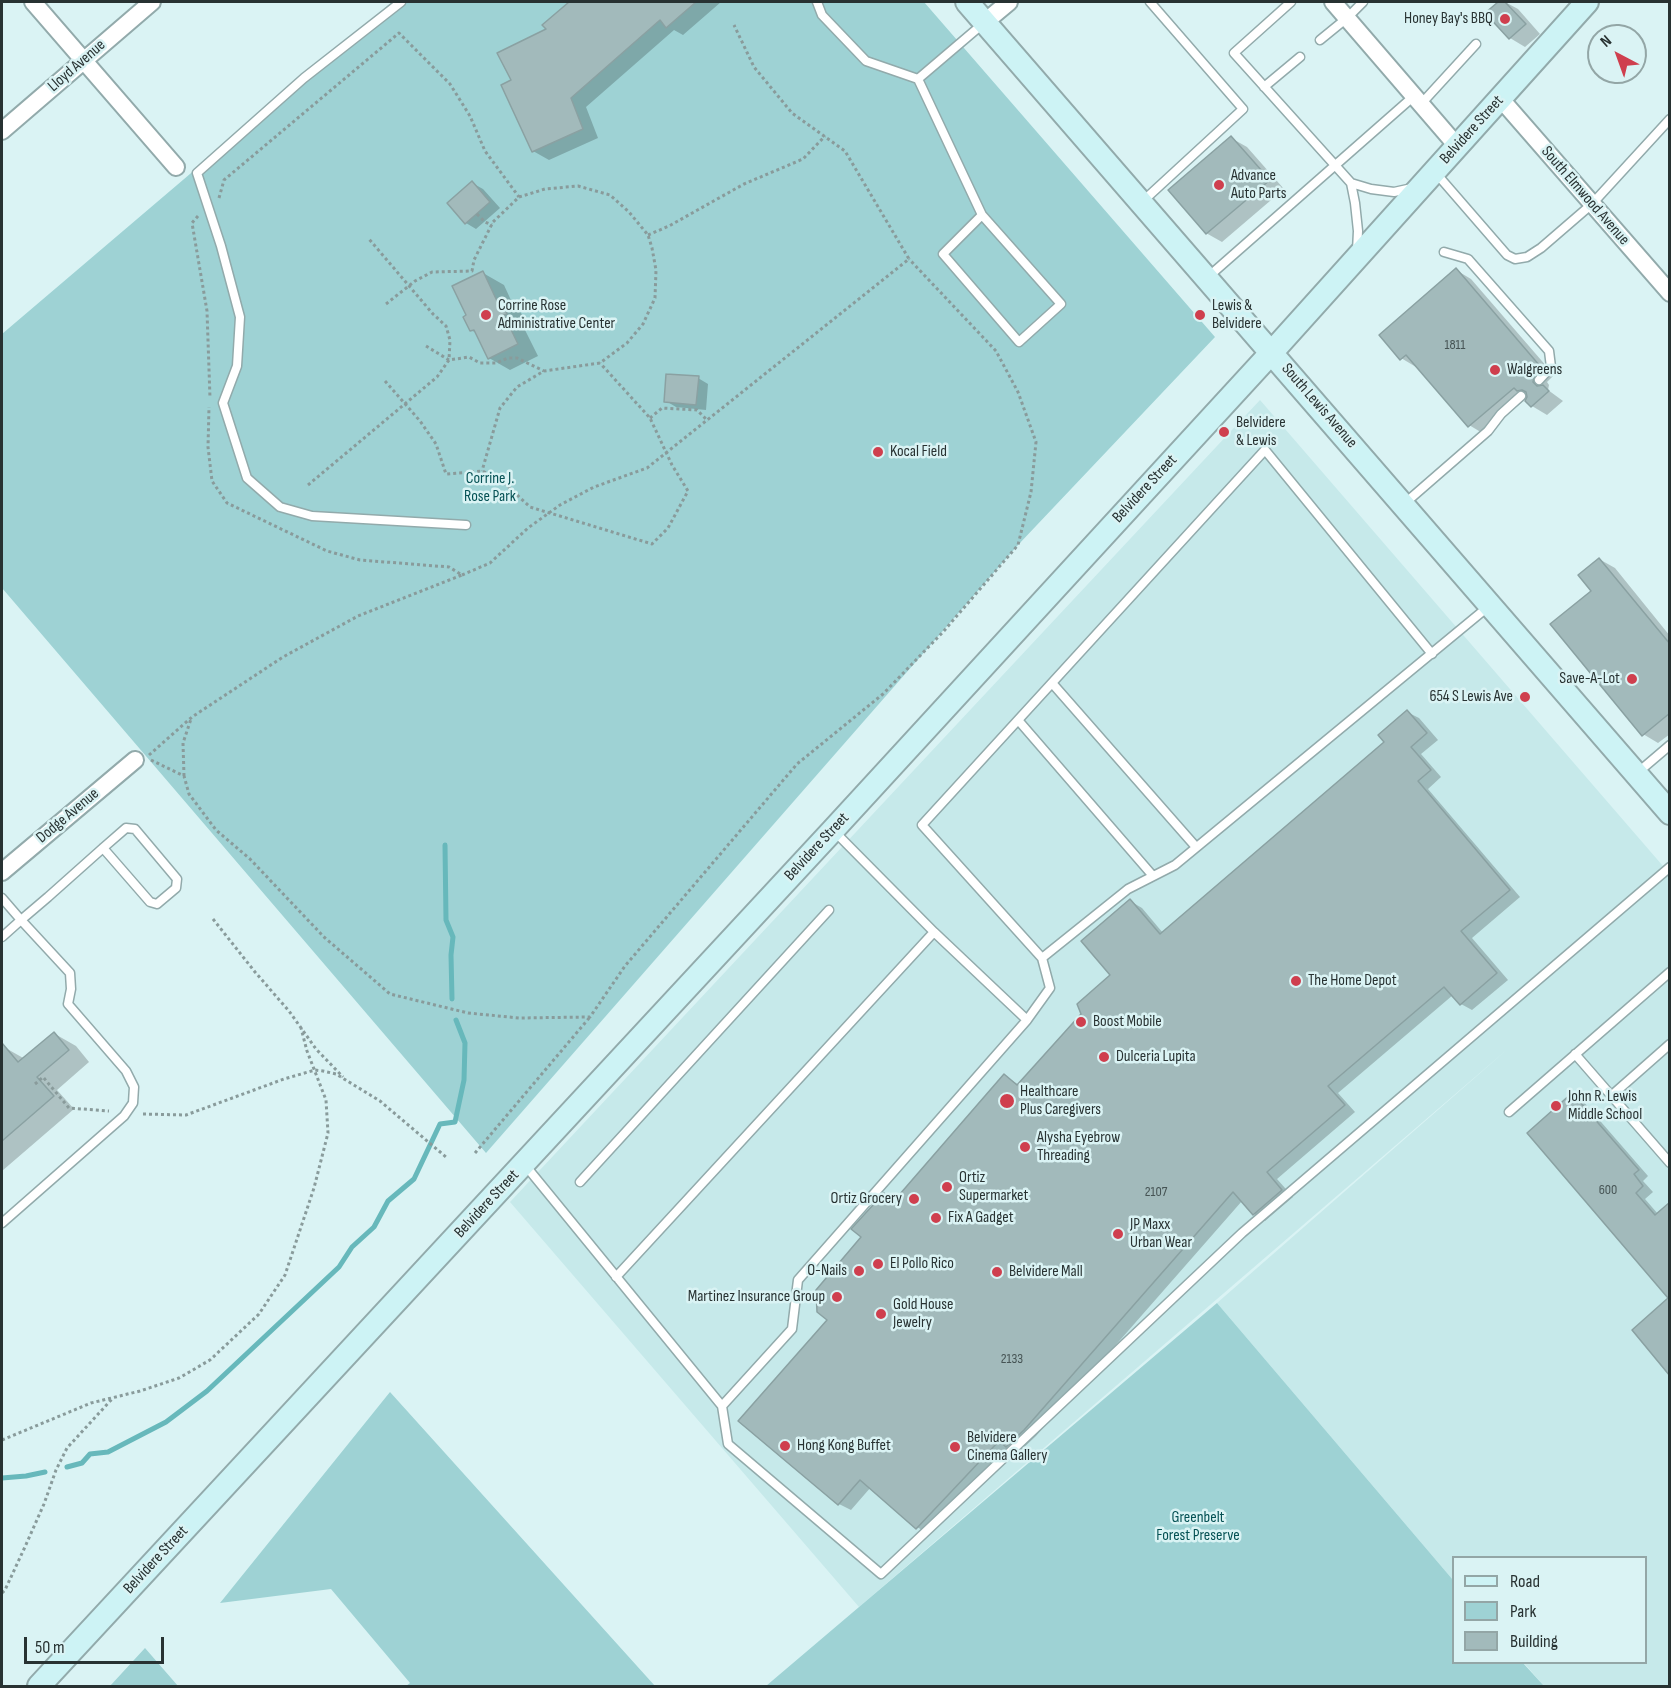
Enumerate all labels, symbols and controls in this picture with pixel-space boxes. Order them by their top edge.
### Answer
place label: Honey Bay's BBQ [1404,9,1493,29]
marker: Honey Bay's BBQ [1498,12,1512,26]
north arrow [1587,24,1647,84]
text: N [1597,32,1616,52]
street label: Lloyd Avenue [44,36,110,96]
street label: Belvidere Street [1436,92,1508,168]
street label: South Elmwood Avenue [1537,143,1633,249]
place label: Advance Auto Parts [1231,166,1286,204]
marker: Advance Auto Parts [1212,178,1226,192]
place label: Corrine Rose Administrative Center [498,296,615,334]
place label: Lewis & Belvidere [1212,296,1262,334]
marker: Corrine Rose Administrative Center [479,308,493,322]
marker: Lewis & Belvidere [1193,308,1207,322]
house number: 1811 [1445,337,1465,353]
street label: South Lewis Avenue [1277,360,1361,452]
place label: Walgreens [1507,360,1562,380]
marker: Walgreens [1488,363,1502,377]
place label: Belvidere & Lewis [1236,413,1286,451]
marker: Belvidere & Lewis [1217,425,1231,439]
place label: Kocal Field [890,442,947,462]
marker: Kocal Field [871,445,885,459]
street label: Belvidere Street [1109,451,1181,527]
park label: Corrine J. Rose Park [464,469,516,507]
place label: Save-A-Lot [1559,669,1620,689]
marker: Save-A-Lot [1625,672,1639,686]
place label: 654 S Lewis Ave [1429,687,1513,707]
marker: 654 S Lewis Ave [1518,690,1532,704]
street label: Dodge Avenue [33,784,103,848]
street label: Belvidere Street [781,809,853,885]
place label: The Home Depot [1308,971,1397,991]
marker: The Home Depot [1289,974,1303,988]
place label: Boost Mobile [1093,1012,1162,1032]
marker: Boost Mobile [1074,1015,1088,1029]
place label: Dulceria Lupita [1116,1047,1196,1067]
marker: Dulceria Lupita [1097,1050,1111,1064]
place label: Healthcare Plus Caregivers [1020,1082,1101,1120]
place label: John R. Lewis Middle School [1568,1087,1642,1125]
marker: Healthcare Plus Caregivers [998,1092,1016,1110]
marker: John R. Lewis Middle School [1549,1099,1563,1113]
place label: Alysha Eyebrow Threading [1037,1128,1120,1166]
marker: Alysha Eyebrow Threading [1018,1140,1032,1154]
street label: Belvidere Street [451,1166,523,1242]
place label: Ortiz Supermarket [959,1168,1028,1206]
marker: Ortiz Supermarket [940,1180,954,1194]
house number: 600 [1599,1182,1617,1198]
house number: 2107 [1145,1184,1167,1200]
place label: Ortiz Grocery [831,1189,902,1209]
marker: Ortiz Grocery [907,1192,921,1206]
place label: Fix A Gadget [948,1208,1014,1228]
marker: Fix A Gadget [929,1211,943,1225]
place label: JP Maxx Urban Wear [1130,1215,1192,1253]
marker: JP Maxx Urban Wear [1111,1227,1125,1241]
place label: El Pollo Rico [890,1254,954,1274]
marker: El Pollo Rico [871,1257,885,1271]
place label: O-Nails [807,1261,847,1281]
place label: Belvidere Mall [1009,1262,1083,1282]
marker: O-Nails [852,1264,866,1278]
marker: Belvidere Mall [990,1265,1004,1279]
place label: Martinez Insurance Group [688,1287,825,1307]
marker: Martinez Insurance Group [830,1290,844,1304]
place label: Gold House Jewelry [893,1295,953,1333]
marker: Gold House Jewelry [874,1307,888,1321]
house number: 2133 [1001,1351,1023,1367]
place label: Belvidere Cinema Gallery [967,1428,1047,1466]
place label: Hong Kong Buffet [797,1436,891,1456]
marker: Hong Kong Buffet [778,1439,792,1453]
marker: Belvidere Cinema Gallery [948,1440,962,1454]
park label: Greenbelt Forest Preserve [1156,1508,1240,1546]
street label: Belvidere Street [120,1522,192,1598]
legend [1452,1556,1647,1664]
text: Road [1510,1571,1540,1592]
text: Park [1510,1601,1536,1622]
scale bar [27,1625,166,1663]
text: Building [1510,1631,1558,1652]
text: 50 m [35,1637,65,1658]

